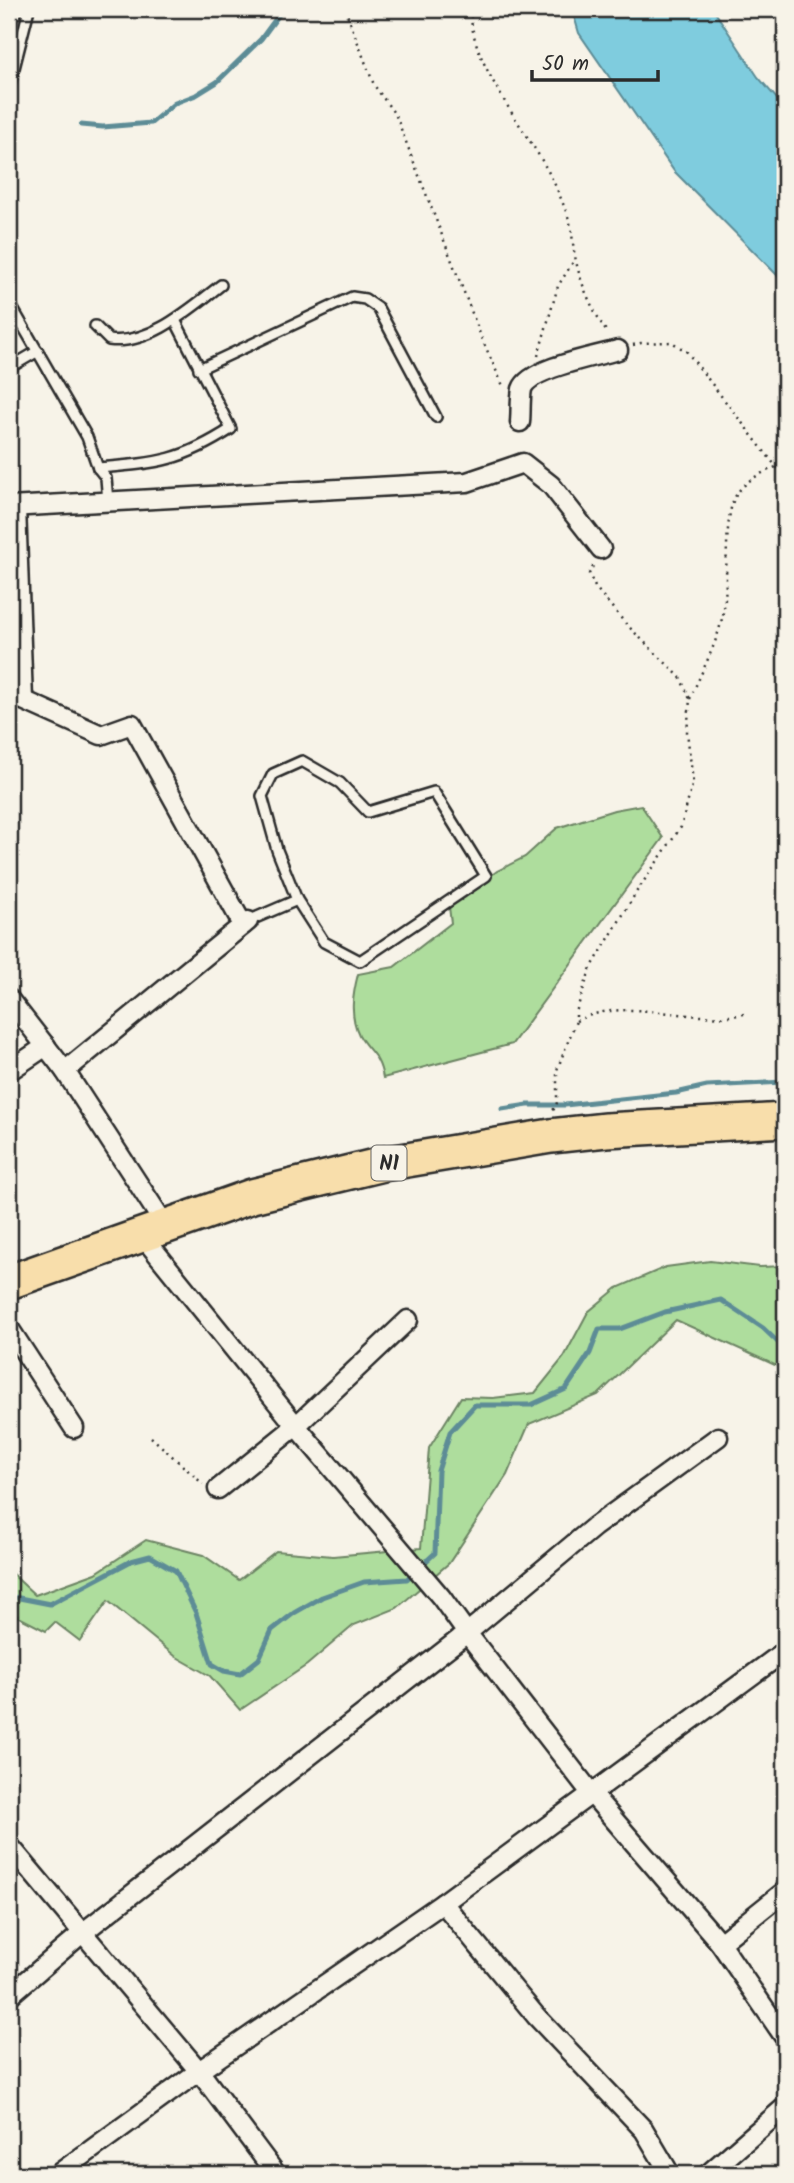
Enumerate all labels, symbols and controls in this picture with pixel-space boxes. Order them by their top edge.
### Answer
scale bar [532,38,658,82]
text: 50 m [542,48,589,81]
road number: N1 [372,1146,406,1180]

